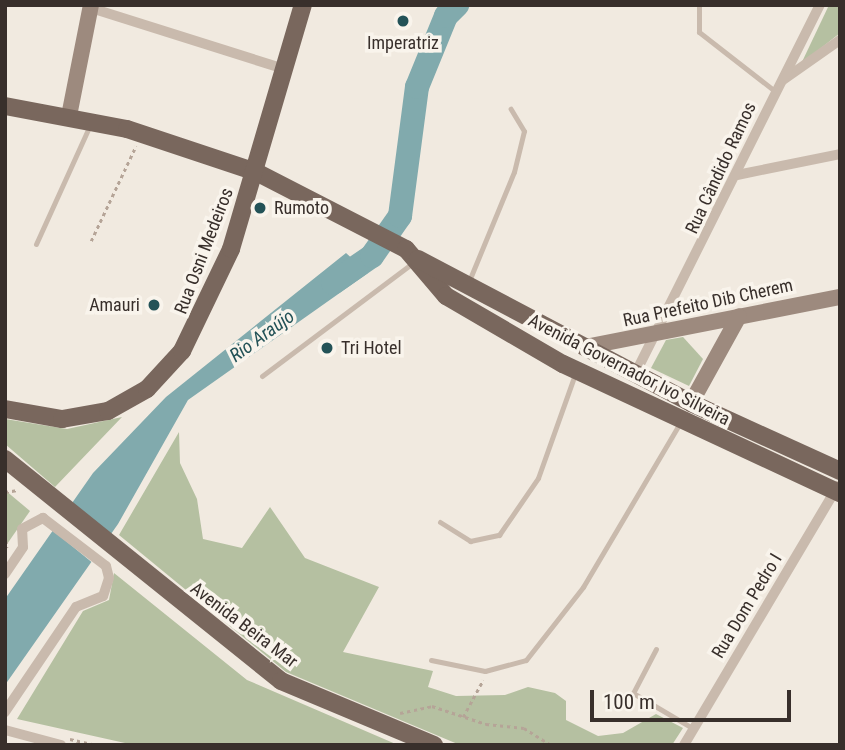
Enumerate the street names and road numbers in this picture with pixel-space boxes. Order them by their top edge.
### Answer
street label: Rua Cândido Ramos [681,99,761,237]
street label: Rua Osni Medeiros [170,185,238,317]
street label: Rua Prefeito Dib Cherem [621,274,795,332]
street label: Avenida Governador Ivo Silveira [525,310,733,430]
street label: Rua Dom Pedro I [707,550,787,662]
street label: Avenida Beira Mar [186,578,302,672]

